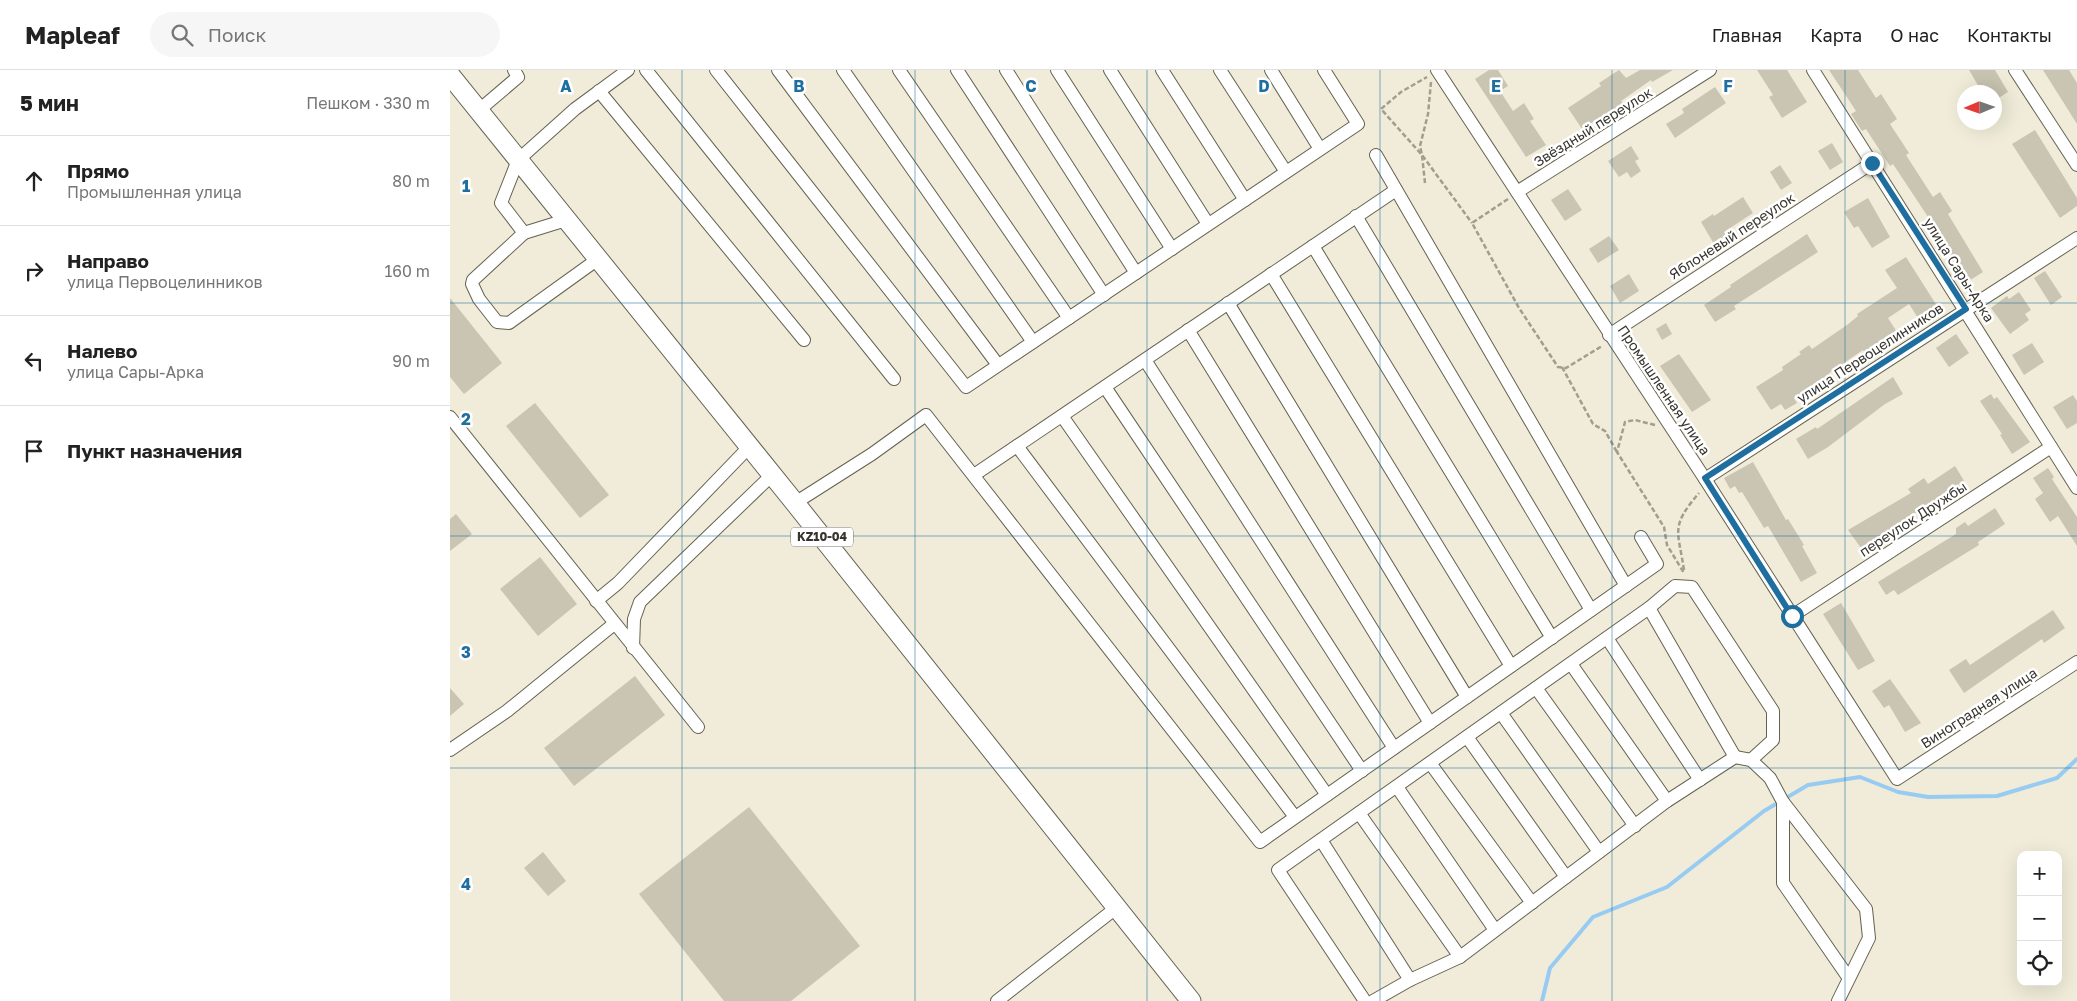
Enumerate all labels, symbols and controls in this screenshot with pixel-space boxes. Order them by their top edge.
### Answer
search box [150,12,500,57]
text: Mapleaf [25,20,120,49]
icon: search [168,21,196,49]
text: Поиск [208,23,266,46]
text: Главная [1712,24,1782,46]
text: Карта [1810,24,1862,46]
text: О нас [1890,24,1939,46]
text: Контакты [1967,24,2052,46]
text: A [560,76,572,96]
text: B [793,76,805,96]
text: C [1025,76,1037,96]
text: D [1258,76,1270,96]
text: E [1491,76,1501,96]
text: F [1723,76,1733,96]
street label: Звёздный переулок [1530,83,1655,170]
north arrow [1957,85,2002,130]
text: 5 мин [20,90,79,116]
text: Пешком · 330 m [306,93,430,113]
route end [1861,152,1884,175]
text: Прямо [67,159,129,182]
icon: ahead [20,167,48,195]
text: 80 m [392,171,430,191]
text: 1 [462,176,470,196]
text: Промышленная улица [67,182,242,202]
street label: Яблоневый переулок [1666,189,1798,283]
street label: улица Сары-Арка [1920,214,1998,325]
text: Направо [67,249,149,272]
icon: right [20,257,48,285]
text: 160 m [384,261,430,281]
text: улица Первоцелинников [67,272,263,292]
street label: улица Первоцелинников [1793,299,1946,406]
street label: Промышленная улица [1615,322,1714,458]
text: Налево [67,339,137,362]
icon: left [20,347,48,375]
text: 90 m [392,351,430,371]
text: улица Сары-Арка [67,362,204,382]
text: 2 [461,409,471,429]
icon: arrive [20,437,48,465]
text: Пункт назначения [67,439,242,462]
street label: переулок Дружбы [1856,477,1970,560]
road number: KZ10-04 [791,528,853,547]
route start [1781,605,1804,628]
text: 3 [461,642,471,662]
street label: Виноградная улица [1917,664,2040,752]
map controls [2017,851,2062,986]
button: + [2017,851,2062,896]
text: 4 [461,874,471,894]
button: − [2017,896,2062,941]
button: locate [2017,941,2062,986]

